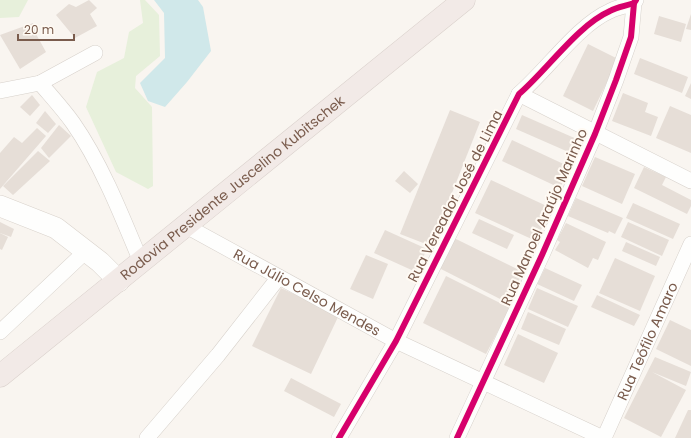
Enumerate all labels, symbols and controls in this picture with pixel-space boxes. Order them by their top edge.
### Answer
scale bar [18,16,74,42]
text: 20 m [24,21,54,38]
street label: Rodovia Presidente Juscelino Kubitschek [116,90,349,285]
street label: Rua Vereador José de Lima [403,106,507,286]
street label: Rua Manoel Araújo Marinho [496,125,592,309]
street label: Rua Júlio Celso Mendes [230,244,384,341]
street label: Rua Teófilo Amaro [612,279,683,404]

